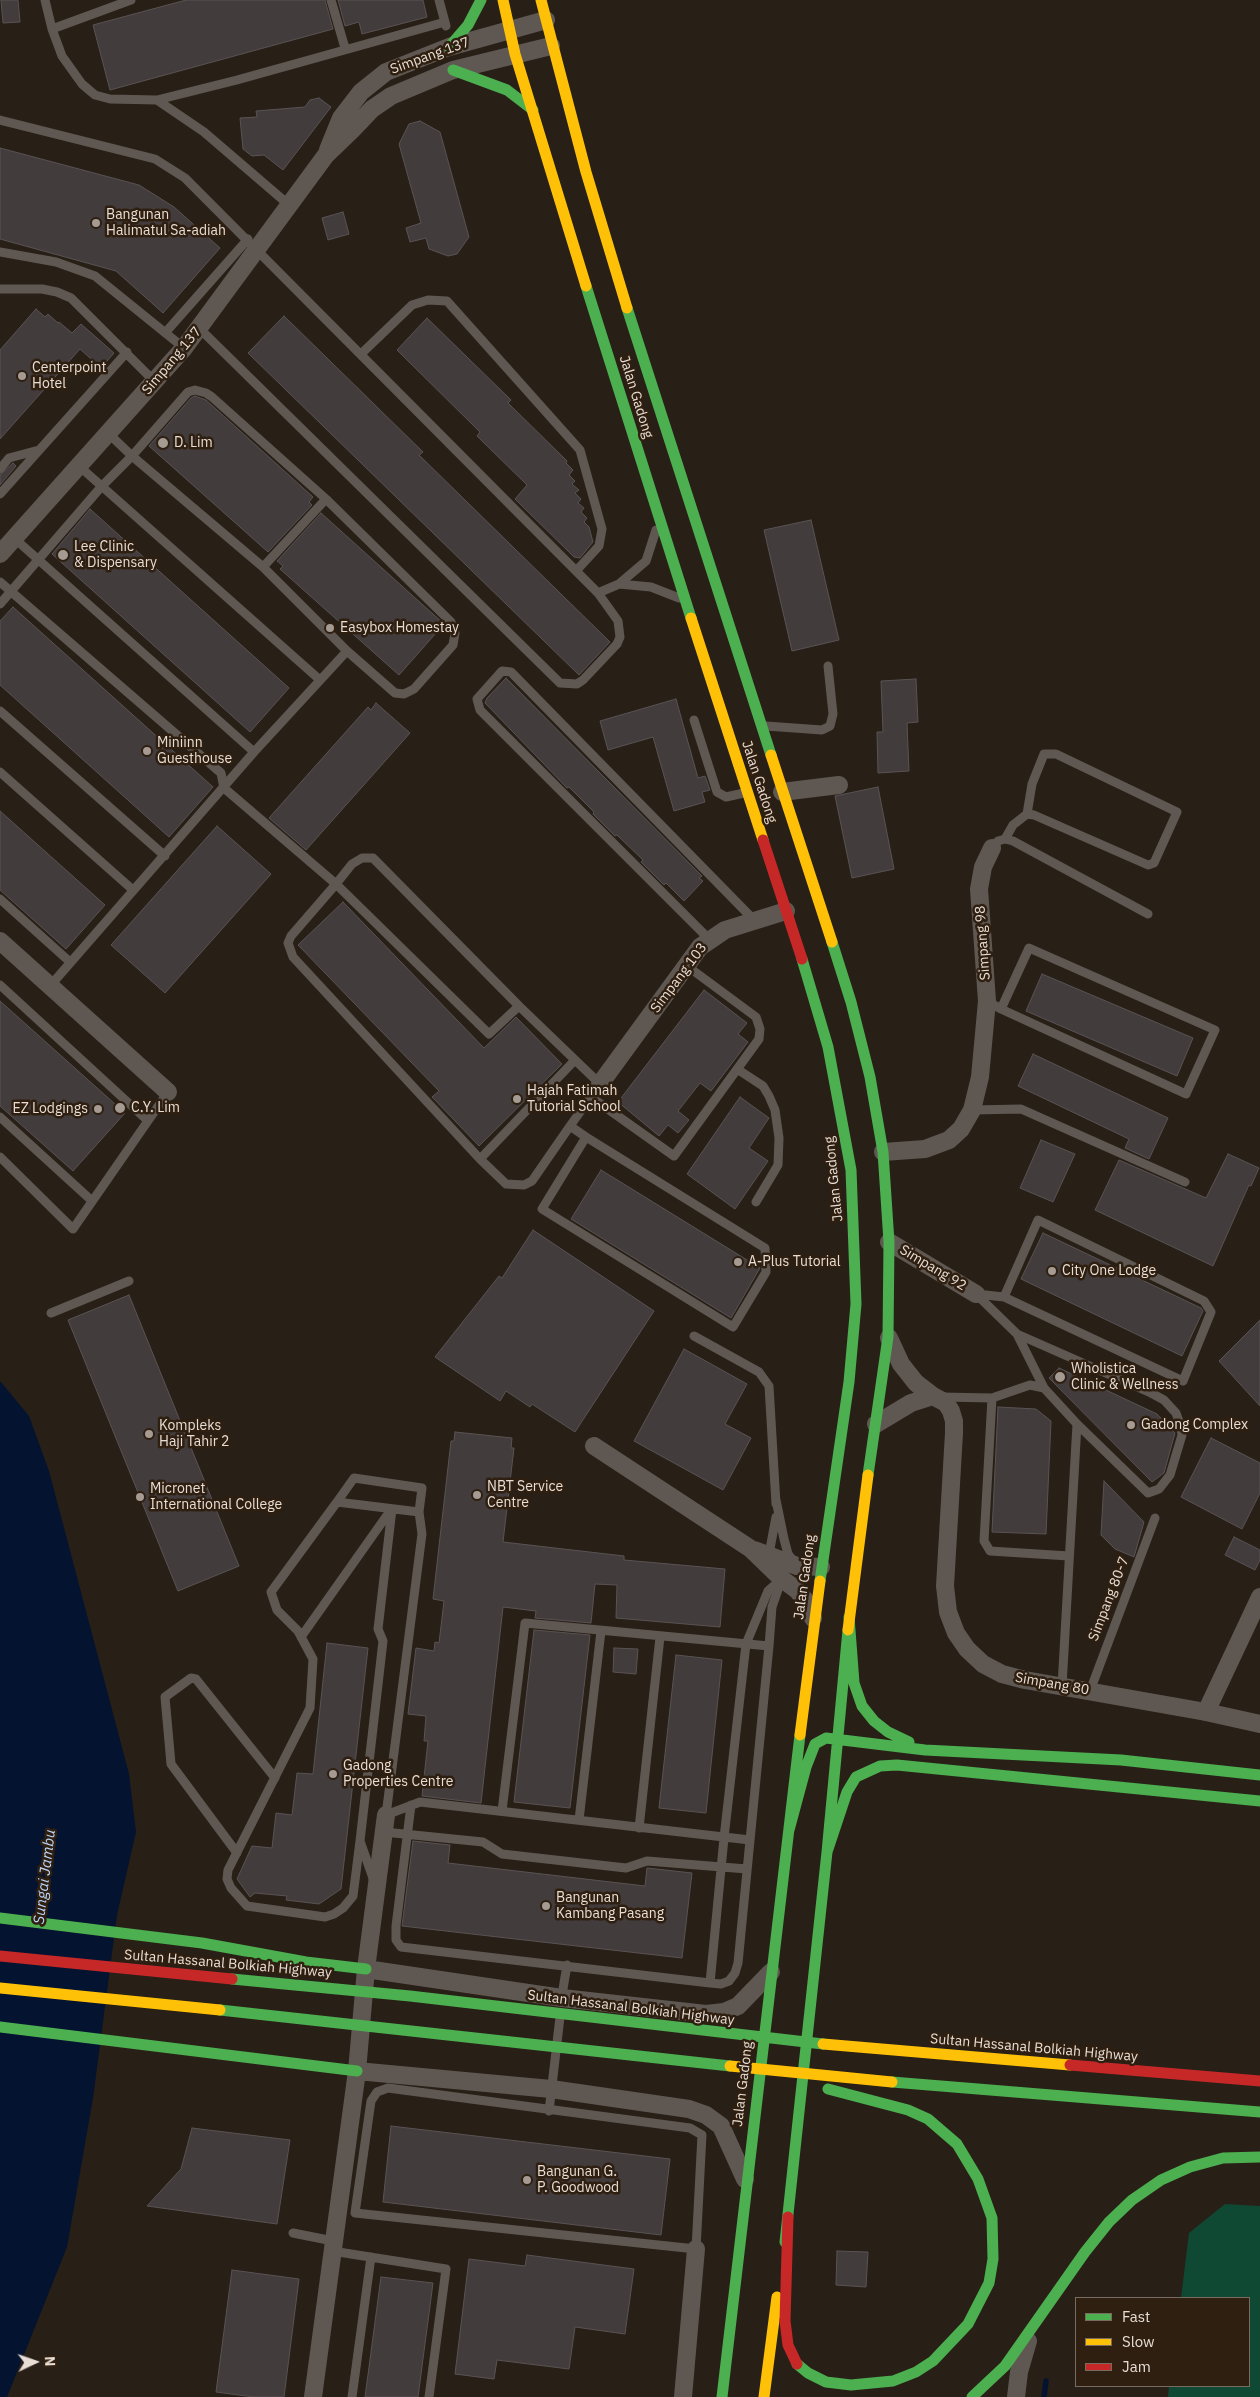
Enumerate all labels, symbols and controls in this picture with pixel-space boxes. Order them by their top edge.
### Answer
street label: Simpang 137 [388,34,472,78]
place label: Bangunan Halimatul Sa-adiah [106,207,226,240]
marker: Bangunan Halimatul Sa-adiah [90,217,102,229]
street label: Simpang 137 [139,324,205,398]
street label: Jalan Gadong [615,354,657,440]
place label: Centerpoint Hotel [32,360,106,392]
marker: Centerpoint Hotel [16,370,28,382]
place label: D. Lim [174,435,213,451]
marker: D. Lim [156,436,170,450]
place label: Lee Clinic & Dispensary [74,539,157,572]
marker: Lee Clinic & Dispensary [56,548,70,562]
place label: Easybox Homestay [340,620,459,636]
marker: Easybox Homestay [324,622,336,634]
place label: Miniinn Guesthouse [157,735,232,768]
street label: Jalan Gadong [738,739,780,825]
marker: Miniinn Guesthouse [141,745,153,757]
street label: Simpang 98 [972,905,994,981]
street label: Simpang 103 [647,940,711,1016]
place label: Hajah Fatimah Tutorial School [527,1083,621,1116]
marker: Hajah Fatimah Tutorial School [511,1093,523,1105]
place label: C.Y. Lim [131,1100,180,1116]
place label: EZ Lodgings [13,1101,88,1117]
marker: C.Y. Lim [113,1101,127,1115]
marker: EZ Lodgings [92,1103,104,1115]
street label: Jalan Gadong [821,1136,847,1222]
street label: Simpang 92 [897,1242,969,1294]
place label: A-Plus Tutorial [748,1254,841,1270]
marker: A-Plus Tutorial [732,1256,744,1268]
place label: City One Lodge [1062,1263,1156,1279]
marker: City One Lodge [1046,1265,1058,1277]
place label: Wholistica Clinic & Wellness [1071,1361,1179,1394]
marker: Wholistica Clinic & Wellness [1053,1370,1067,1384]
place label: Gadong Complex [1141,1417,1248,1433]
place label: Kompleks Haji Tahir 2 [159,1418,229,1450]
marker: Gadong Complex [1125,1419,1137,1431]
marker: Kompleks Haji Tahir 2 [143,1428,155,1440]
place label: NBT Service Centre [487,1479,563,1511]
place label: Micronet International College [150,1481,282,1514]
marker: NBT Service Centre [471,1489,483,1501]
marker: Micronet International College [134,1491,146,1503]
street label: Jalan Gadong [791,1533,819,1621]
street label: Simpang 80-7 [1085,1554,1133,1644]
street label: Simpang 80 [1014,1669,1090,1699]
place label: Gadong Properties Centre [343,1758,453,1790]
marker: Gadong Properties Centre [327,1768,339,1780]
water label: Sungai Jambu [30,1829,60,1925]
place label: Bangunan Kambang Pasang [556,1890,664,1922]
marker: Bangunan Kambang Pasang [540,1900,552,1912]
street label: Sultan Hassanal Bolkiah Highway [123,1947,333,1981]
street label: Sultan Hassanal Bolkiah Highway [527,1987,735,2029]
street label: Sultan Hassanal Bolkiah Highway [929,2031,1139,2065]
street label: Jalan Gadong [729,2040,757,2128]
place label: Bangunan G. P. Goodwood [537,2164,619,2196]
marker: Bangunan G. P. Goodwood [521,2174,533,2186]
legend [1075,2297,1250,2387]
text: Fast [1122,2307,1150,2326]
text: Slow [1122,2332,1155,2351]
north arrow [10,2337,60,2387]
text: N [41,2356,59,2367]
text: Jam [1122,2357,1151,2376]

